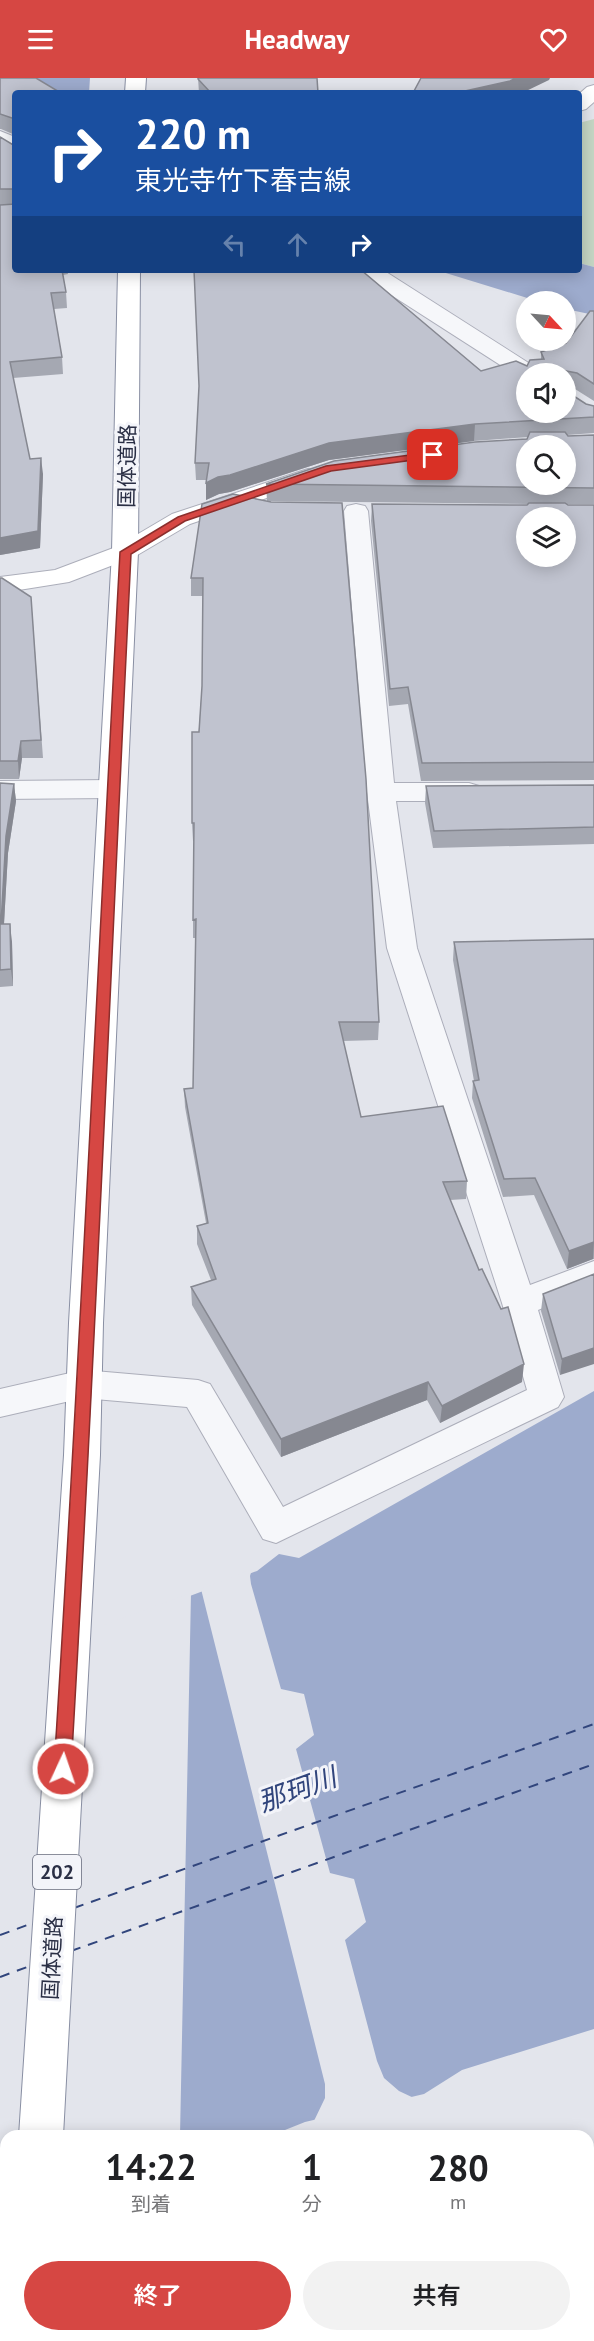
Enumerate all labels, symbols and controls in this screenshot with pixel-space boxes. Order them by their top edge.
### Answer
text: Headway [244,22,350,56]
icon: menu [24,23,57,56]
icon: heart [537,23,570,56]
text: 220 m [135,106,251,161]
icon: right [36,114,114,192]
text: 東光寺竹下春吉線 [135,163,351,197]
icon: left [218,228,251,261]
icon: ahead [281,228,314,261]
icon: right [344,228,377,261]
north arrow [516,291,576,351]
map controls [516,291,576,567]
button: sound [516,363,576,423]
street label: 国体道路 [113,424,141,508]
pin [407,429,458,480]
button: search [516,435,576,495]
icon: arrive [416,438,449,471]
button: layers [516,507,576,567]
position arrow [31,1737,95,1801]
water label: 那珂川 [253,1758,344,1819]
road number: 202 [33,1855,81,1889]
street label: 国体道路 [36,1915,68,2001]
text: 14:22 [105,2143,197,2190]
text: 1 [302,2143,322,2190]
text: 280 [427,2144,489,2191]
text: m [450,2189,466,2215]
text: 到着 [131,2191,171,2217]
text: 分 [302,2191,322,2217]
button: 終了 [24,2261,291,2330]
button: 共有 [303,2261,570,2330]

